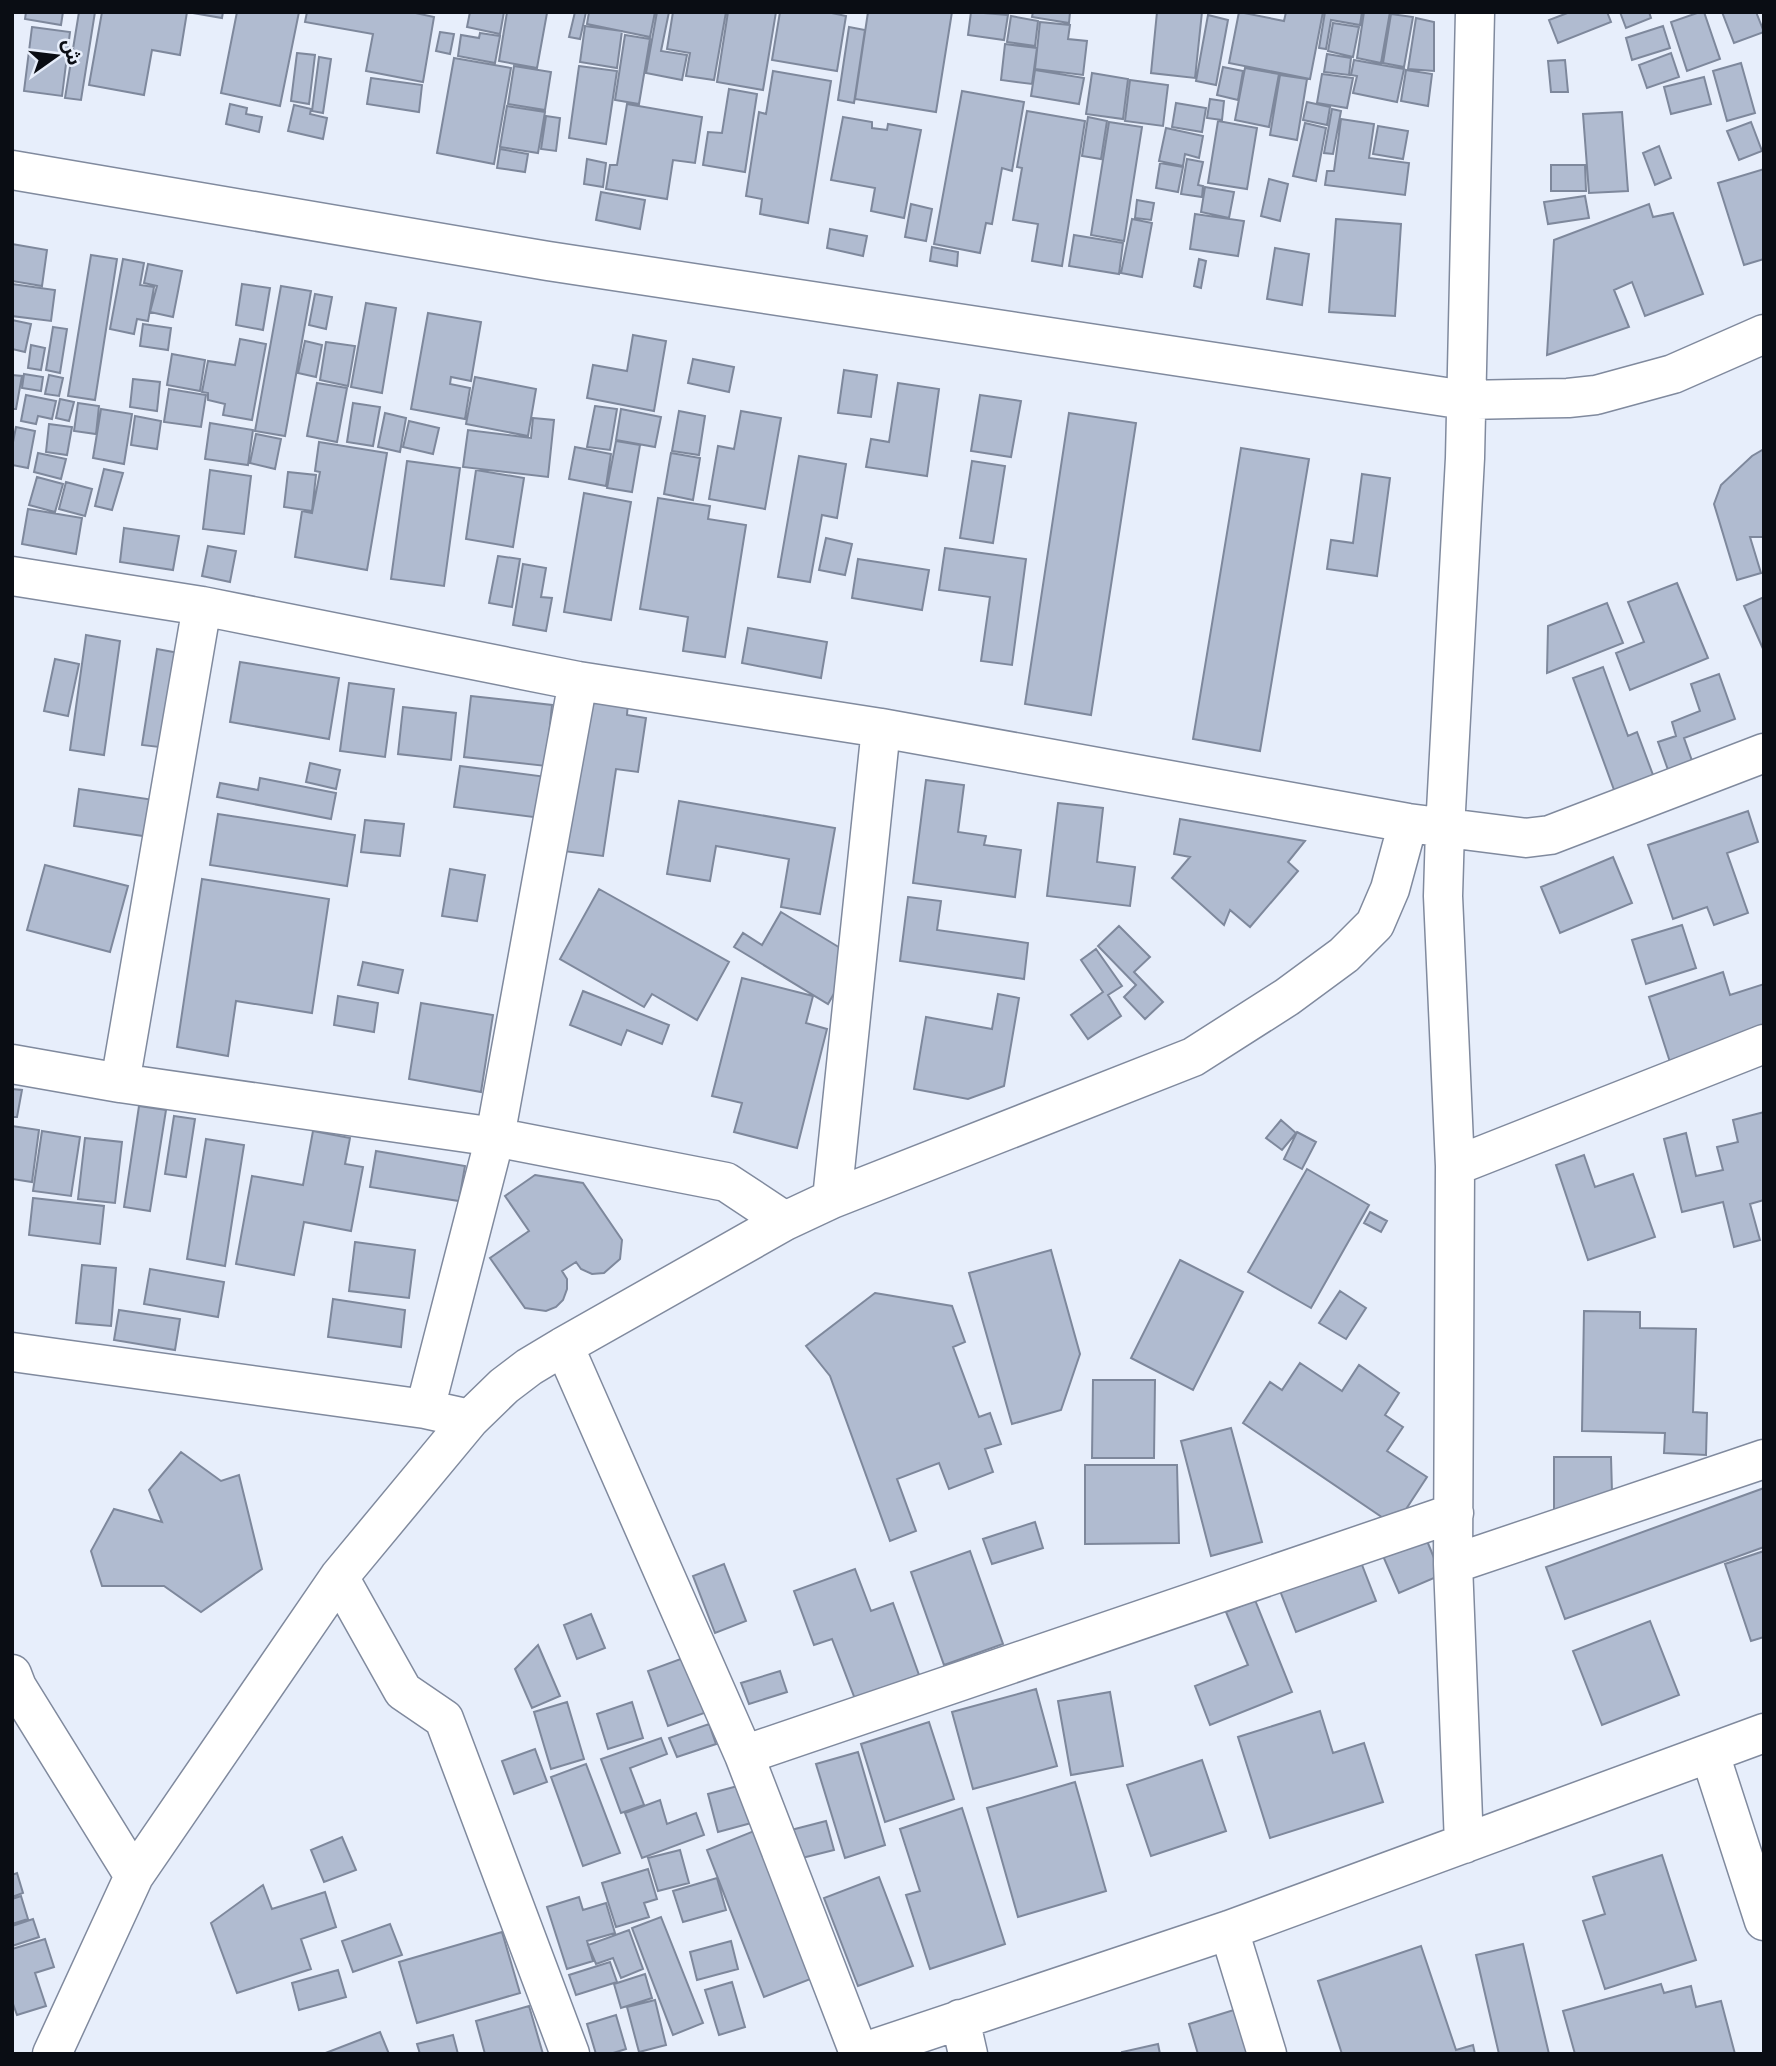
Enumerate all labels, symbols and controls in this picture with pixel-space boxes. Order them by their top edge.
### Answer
north arrow [21,21,91,91]
text: ش [59,36,87,67]

